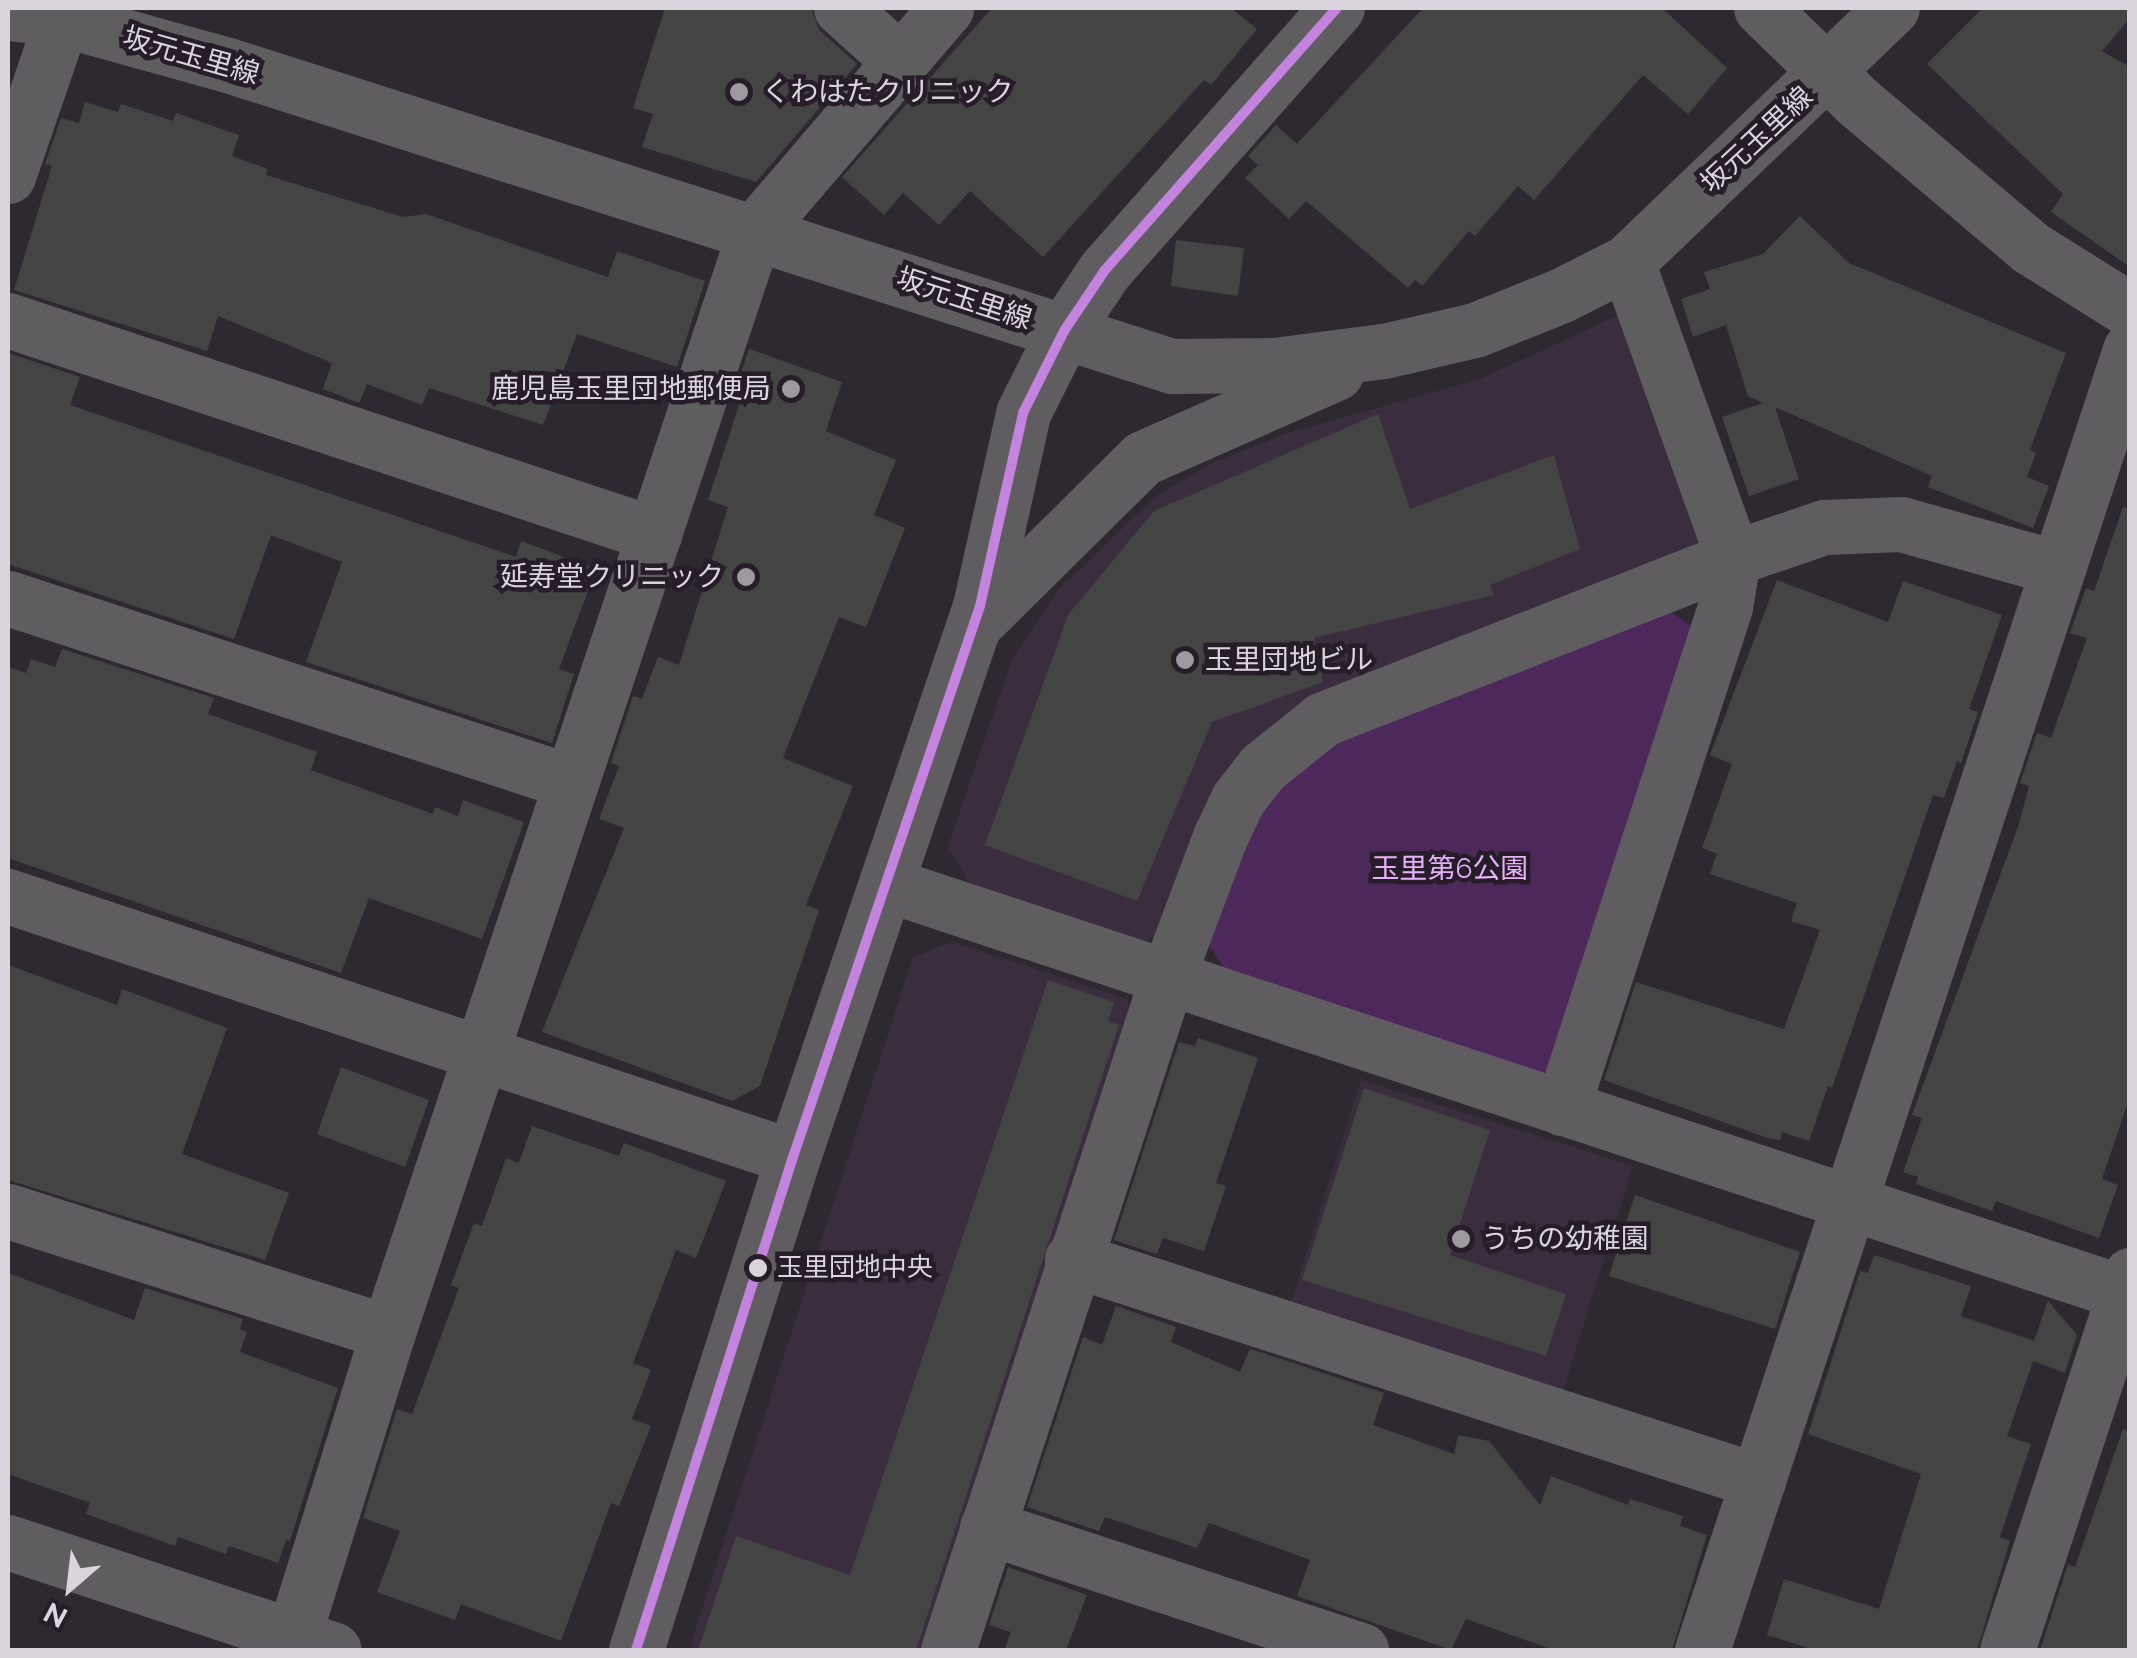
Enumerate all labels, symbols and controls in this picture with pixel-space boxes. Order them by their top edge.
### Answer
street label: 坂元玉里線 [119,21,263,91]
place label: くわはたクリニック [762,75,1014,109]
marker: くわはたクリニック [726,79,752,105]
street label: 坂元玉里線 [1694,80,1820,200]
street label: 坂元玉里線 [892,261,1036,337]
place label: 鹿児島玉里団地郵便局 [491,372,771,406]
marker: 鹿児島玉里団地郵便局 [780,378,802,400]
place label: 延寿堂クリニック [500,560,724,594]
marker: 延寿堂クリニック [733,564,759,590]
place label: 玉里団地ビル [1205,643,1373,677]
marker: 玉里団地ビル [1174,649,1196,671]
park label: 玉里第6公園 [1372,852,1528,886]
place label: うちの幼稚園 [1481,1222,1649,1256]
marker: うちの幼稚園 [1450,1228,1472,1250]
place label: 玉里団地中央 [777,1252,933,1284]
marker: 玉里団地中央 [748,1258,768,1278]
north arrow [20,1538,120,1638]
text: N [38,1595,73,1635]

